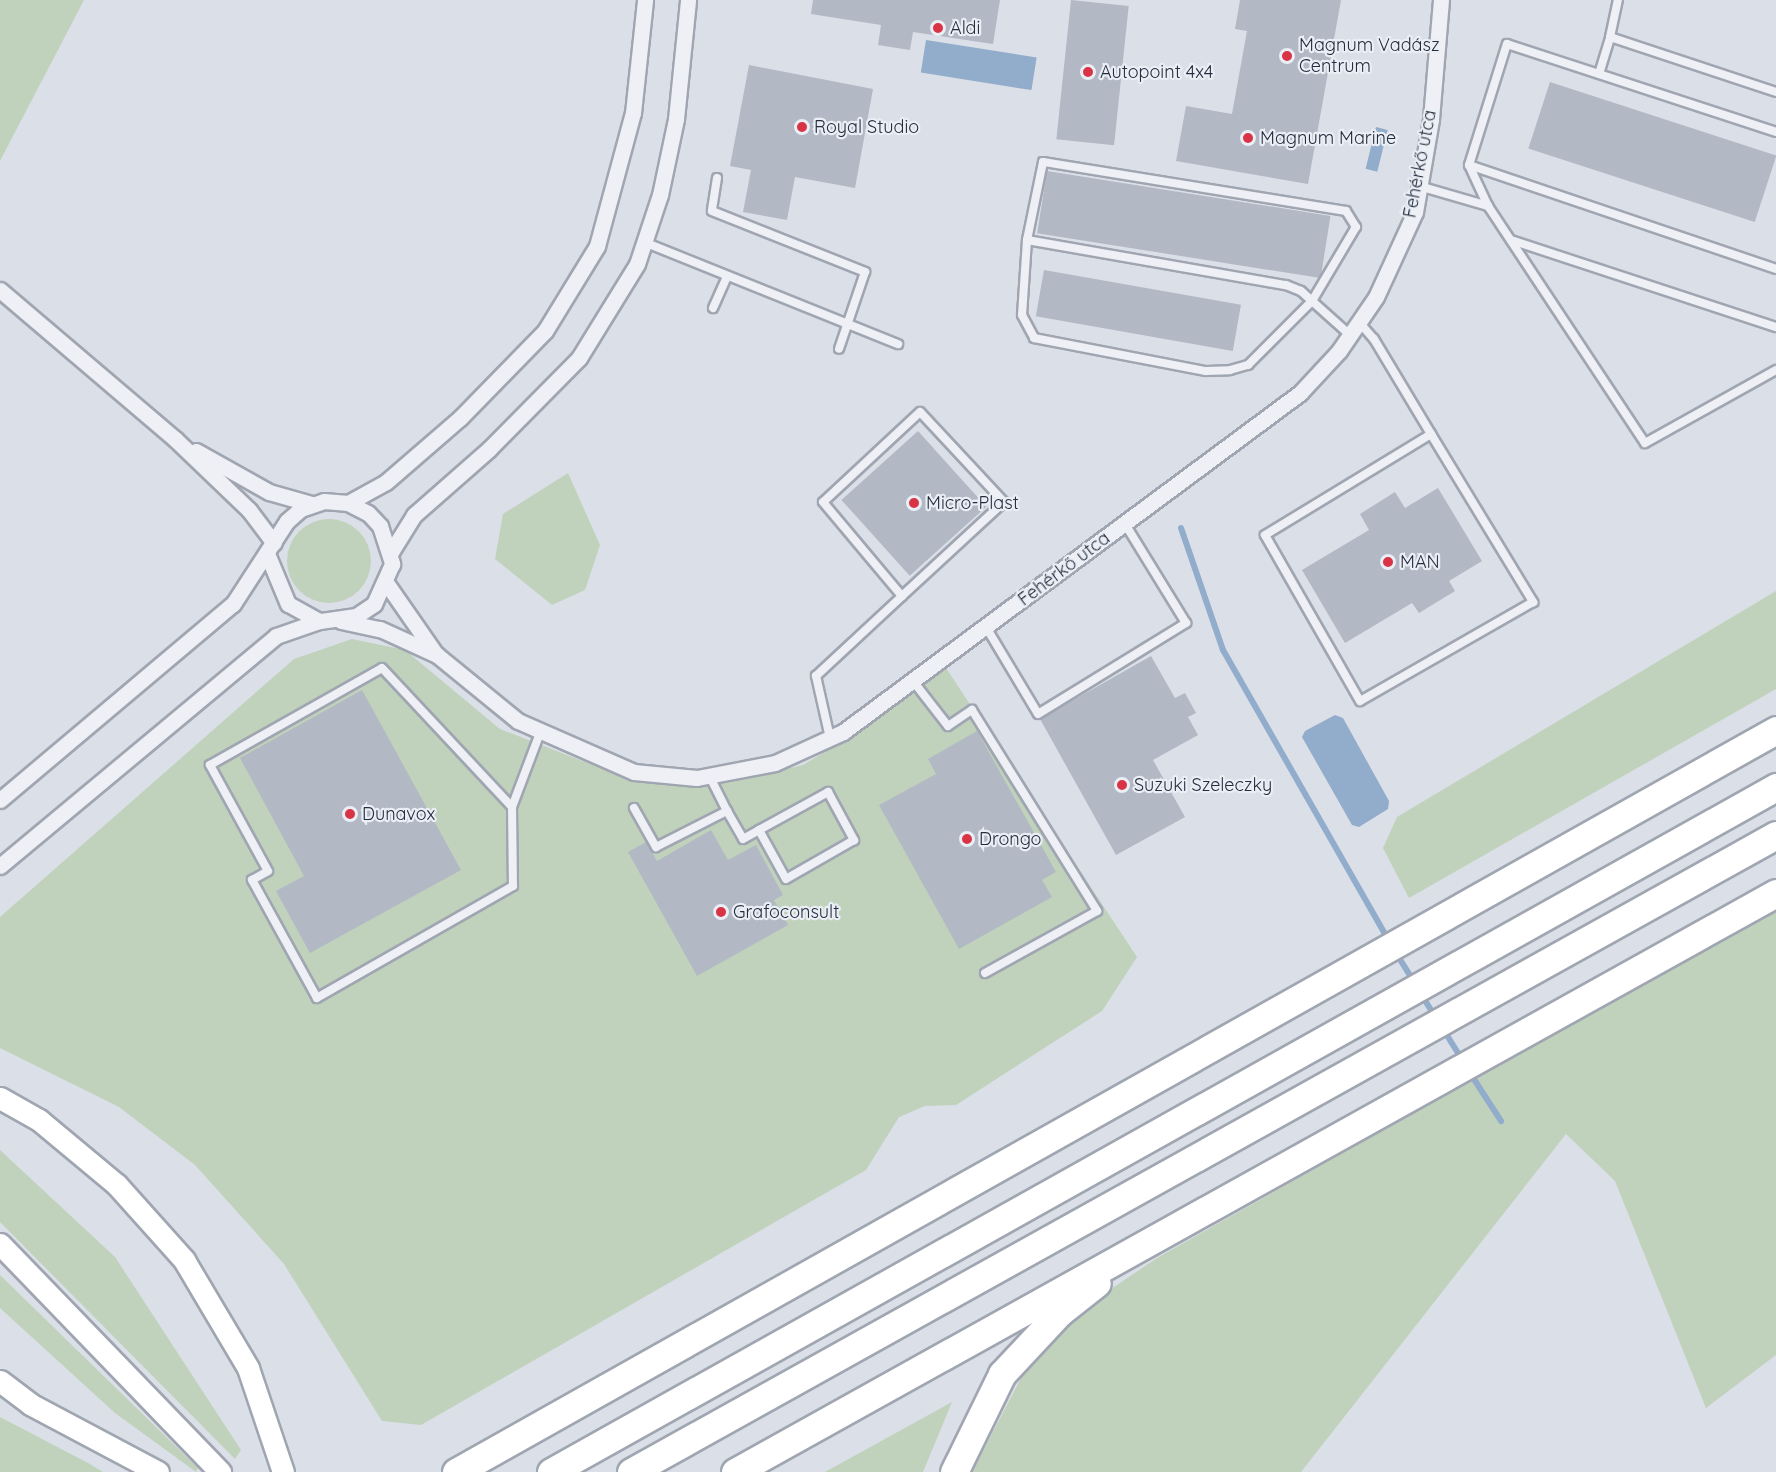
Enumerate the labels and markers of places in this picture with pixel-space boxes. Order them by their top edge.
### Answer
place label: Aldi [950,17,980,39]
marker: Aldi [931,21,945,35]
place label: Magnum Vadász Centrum [1299,35,1440,78]
marker: Magnum Vadász Centrum [1280,49,1294,63]
place label: Autopoint 4x4 [1100,61,1213,83]
marker: Autopoint 4x4 [1081,65,1095,79]
place label: Royal Studio [814,116,919,138]
marker: Royal Studio [795,120,809,134]
place label: Magnum Marine [1260,127,1396,149]
marker: Magnum Marine [1241,131,1255,145]
place label: Micro-Plast [926,492,1019,514]
marker: Micro-Plast [907,496,921,510]
place label: MAN [1400,551,1440,573]
marker: MAN [1381,555,1395,569]
place label: Suzuki Szeleczky [1134,774,1272,796]
marker: Suzuki Szeleczky [1115,778,1129,792]
place label: Dunavox [362,803,435,825]
marker: Dunavox [343,807,357,821]
place label: Drongo [979,828,1041,850]
marker: Drongo [960,832,974,846]
place label: Grafoconsult [733,901,839,923]
marker: Grafoconsult [714,905,728,919]

